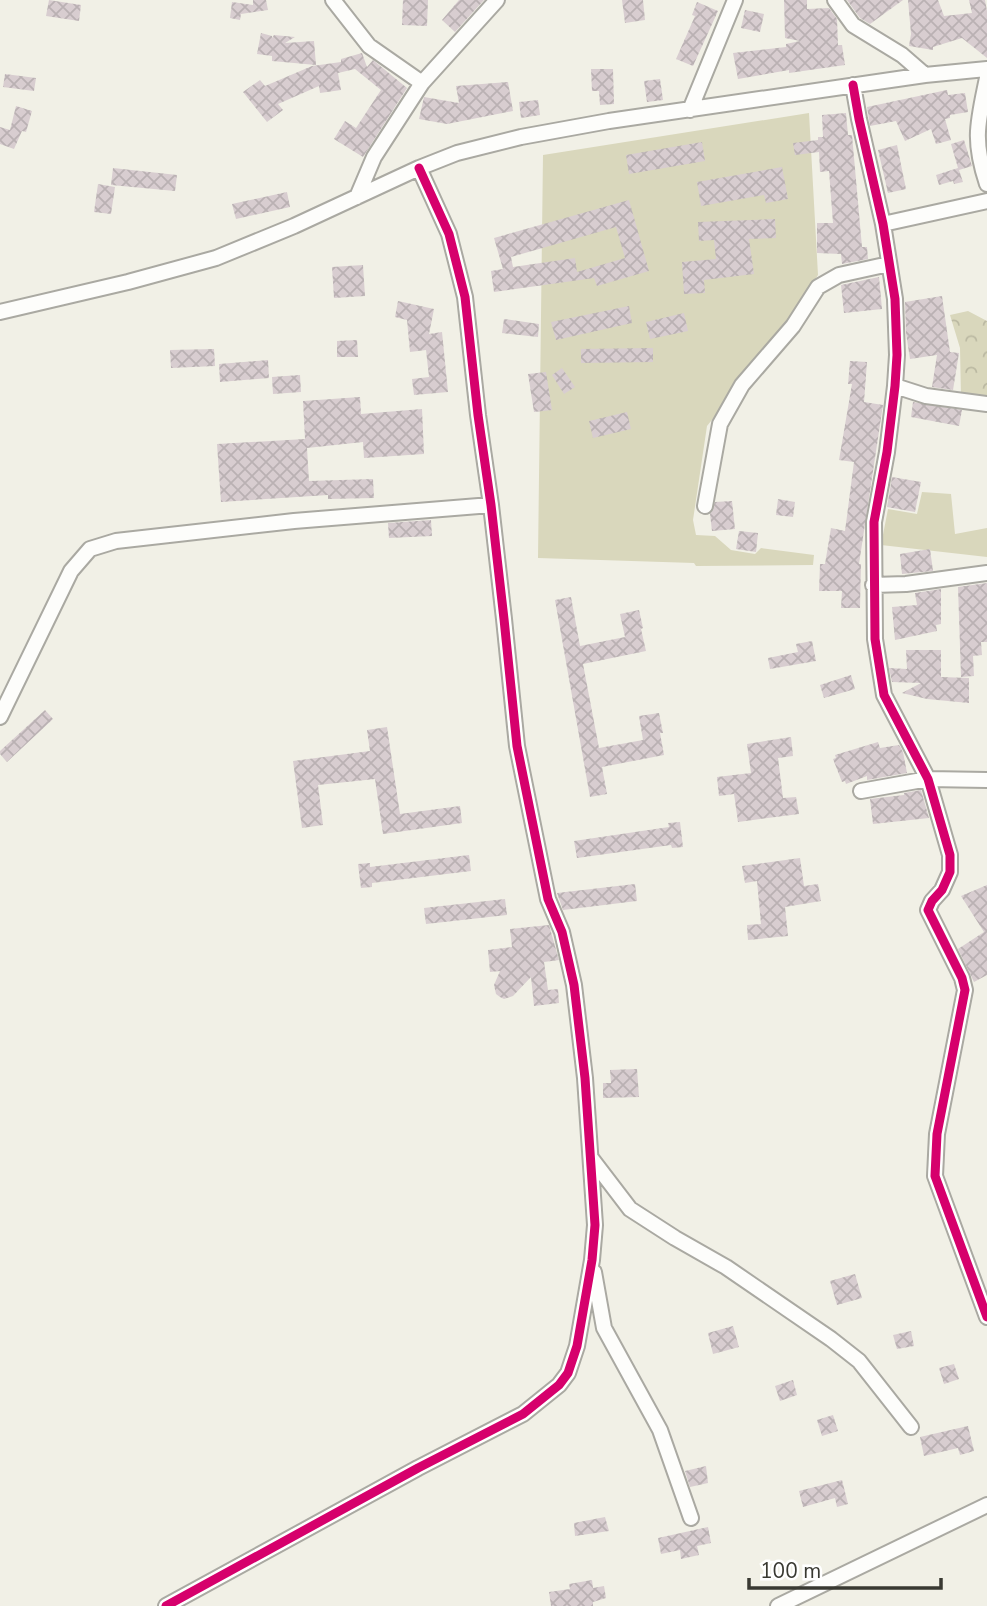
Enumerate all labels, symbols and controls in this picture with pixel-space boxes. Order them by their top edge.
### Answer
scale bar [749,1546,942,1590]
text: 100 m [760,1557,821,1585]

